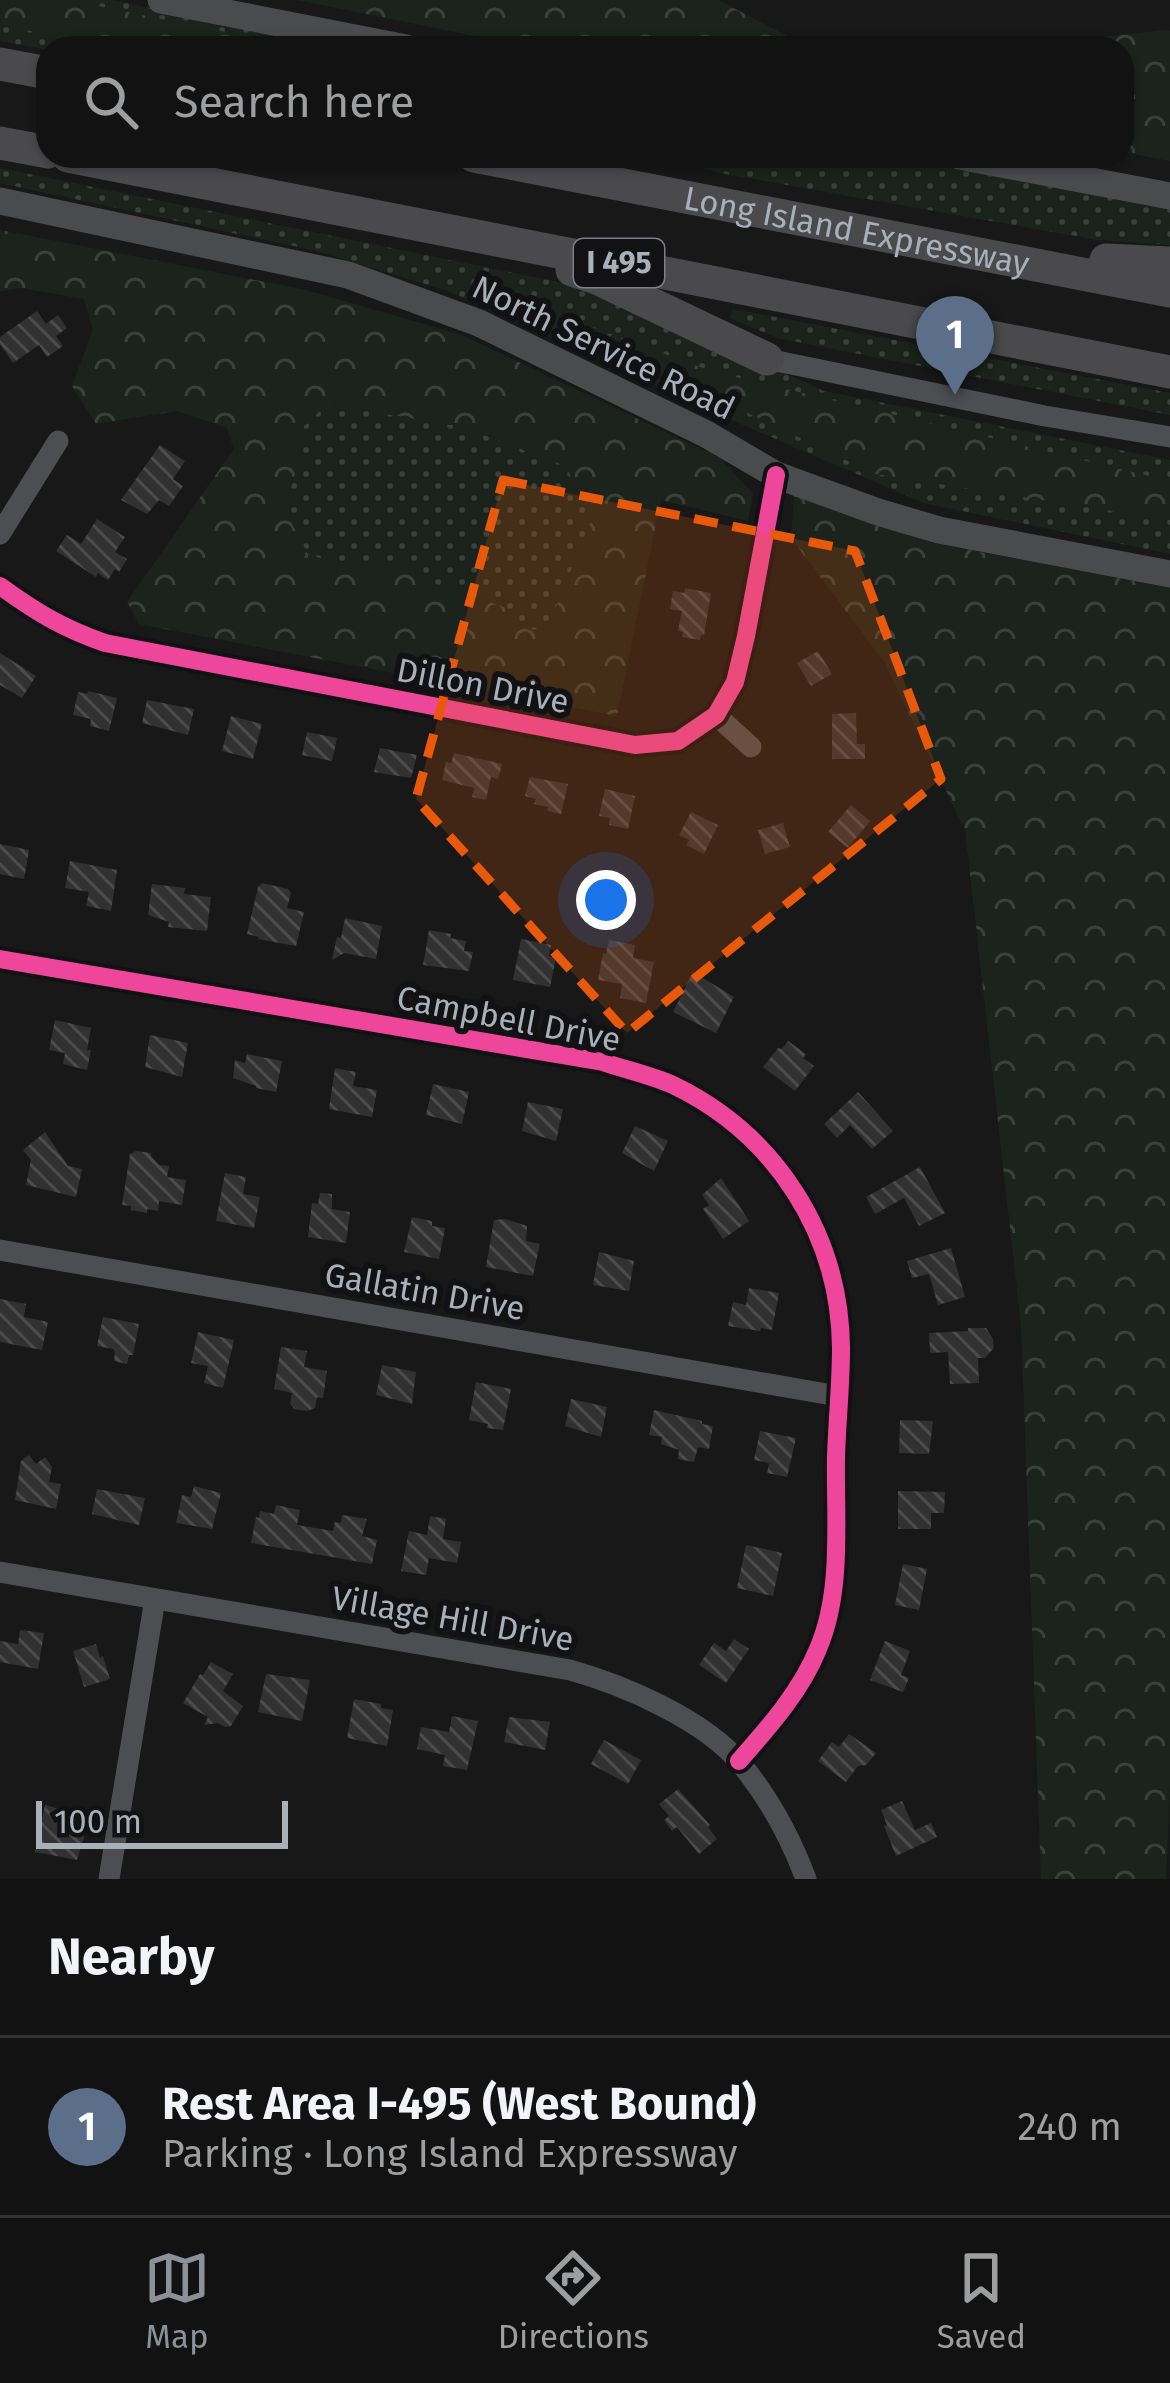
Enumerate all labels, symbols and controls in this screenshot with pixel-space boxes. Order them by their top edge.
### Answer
search box [36,36,1134,168]
icon: search [78,69,144,135]
text: Search here [174,75,414,129]
street label: Long Island Expressway [681,178,1033,284]
road number: I 495 [574,239,664,287]
street label: North Service Road [466,267,741,429]
pin: 1 [916,296,994,395]
street label: Dillon Drive [393,650,572,722]
your location [576,870,636,930]
street label: Campbell Drive [394,978,624,1060]
street label: Gallatin Drive [322,1255,528,1329]
street label: Village Hill Drive [329,1578,577,1660]
scale bar [36,1795,288,1848]
text: 100 m [54,1802,142,1842]
text: Nearby [48,1926,214,1988]
text: Rest Area I-495 (West Bound) [162,2077,757,2131]
text: 1 [78,2104,96,2150]
text: 240 m [1017,2104,1122,2150]
text: Parking · Long Island Expressway [162,2131,737,2177]
tab: Map [144,2245,210,2357]
tab: Directions [498,2245,649,2357]
tab: Saved [937,2245,1026,2357]

